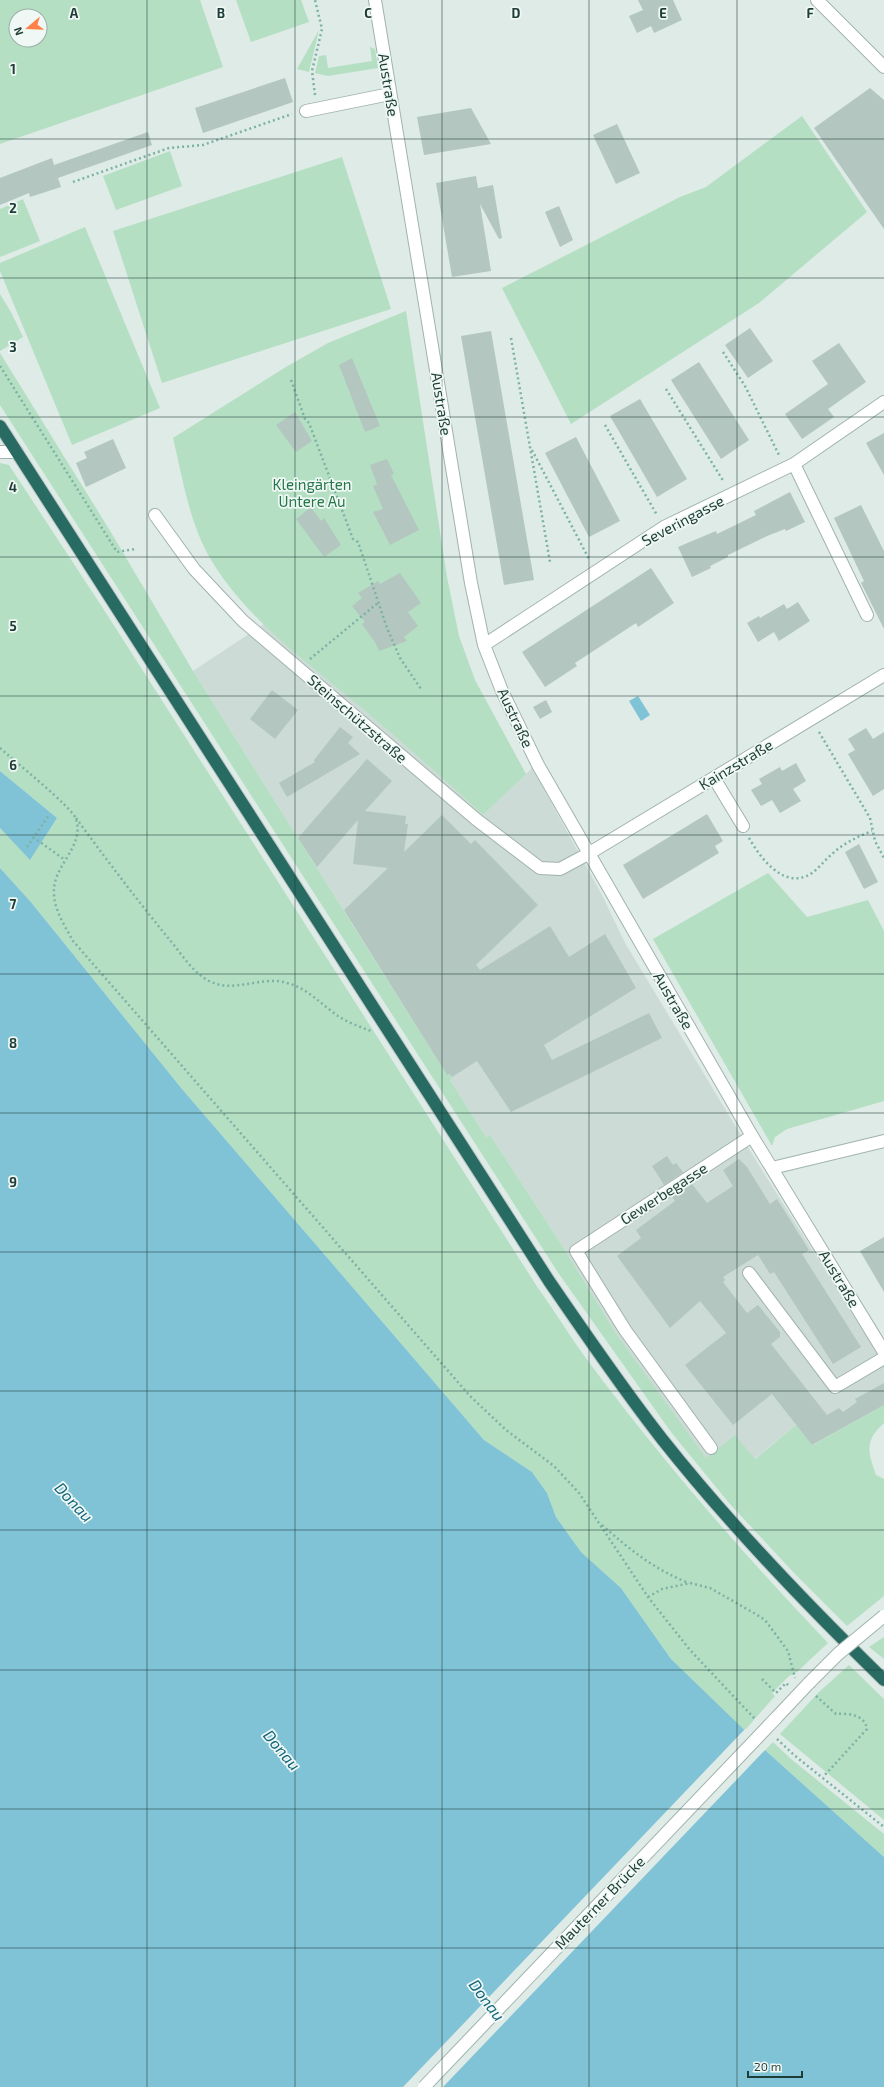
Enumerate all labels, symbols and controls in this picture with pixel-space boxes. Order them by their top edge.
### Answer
text: A [70,5,79,21]
text: B [217,5,225,21]
text: C [364,5,372,21]
text: D [512,5,521,21]
text: E [659,5,667,21]
text: F [806,5,814,21]
north arrow [8,8,48,48]
text: N [11,25,26,37]
street label: Austraße [375,52,403,118]
text: 1 [10,61,16,77]
text: 2 [9,200,17,216]
text: 3 [9,339,17,355]
street label: Austraße [428,371,456,437]
park label: Kleingärten Untere Au [273,475,351,510]
text: 4 [9,479,17,495]
street label: Severingasse [638,491,727,549]
text: 5 [9,618,17,634]
street label: Steinschützstraße [304,670,411,766]
street label: Austraße [494,685,538,750]
street label: Kainzstraße [695,735,776,793]
text: 6 [9,757,17,773]
text: 7 [10,896,17,912]
street label: Austraße [650,968,698,1033]
text: 8 [9,1035,17,1051]
street label: Gewerbegasse [616,1158,710,1228]
text: 9 [9,1174,17,1190]
street label: Austraße [816,1247,864,1310]
water label: Donau [51,1478,97,1525]
water label: Donau [260,1726,305,1774]
street label: Mauterner Brücke [550,1852,648,1953]
water label: Donau [466,1975,509,2024]
scale bar [748,2053,802,2079]
text: 20 m [754,2059,781,2073]

